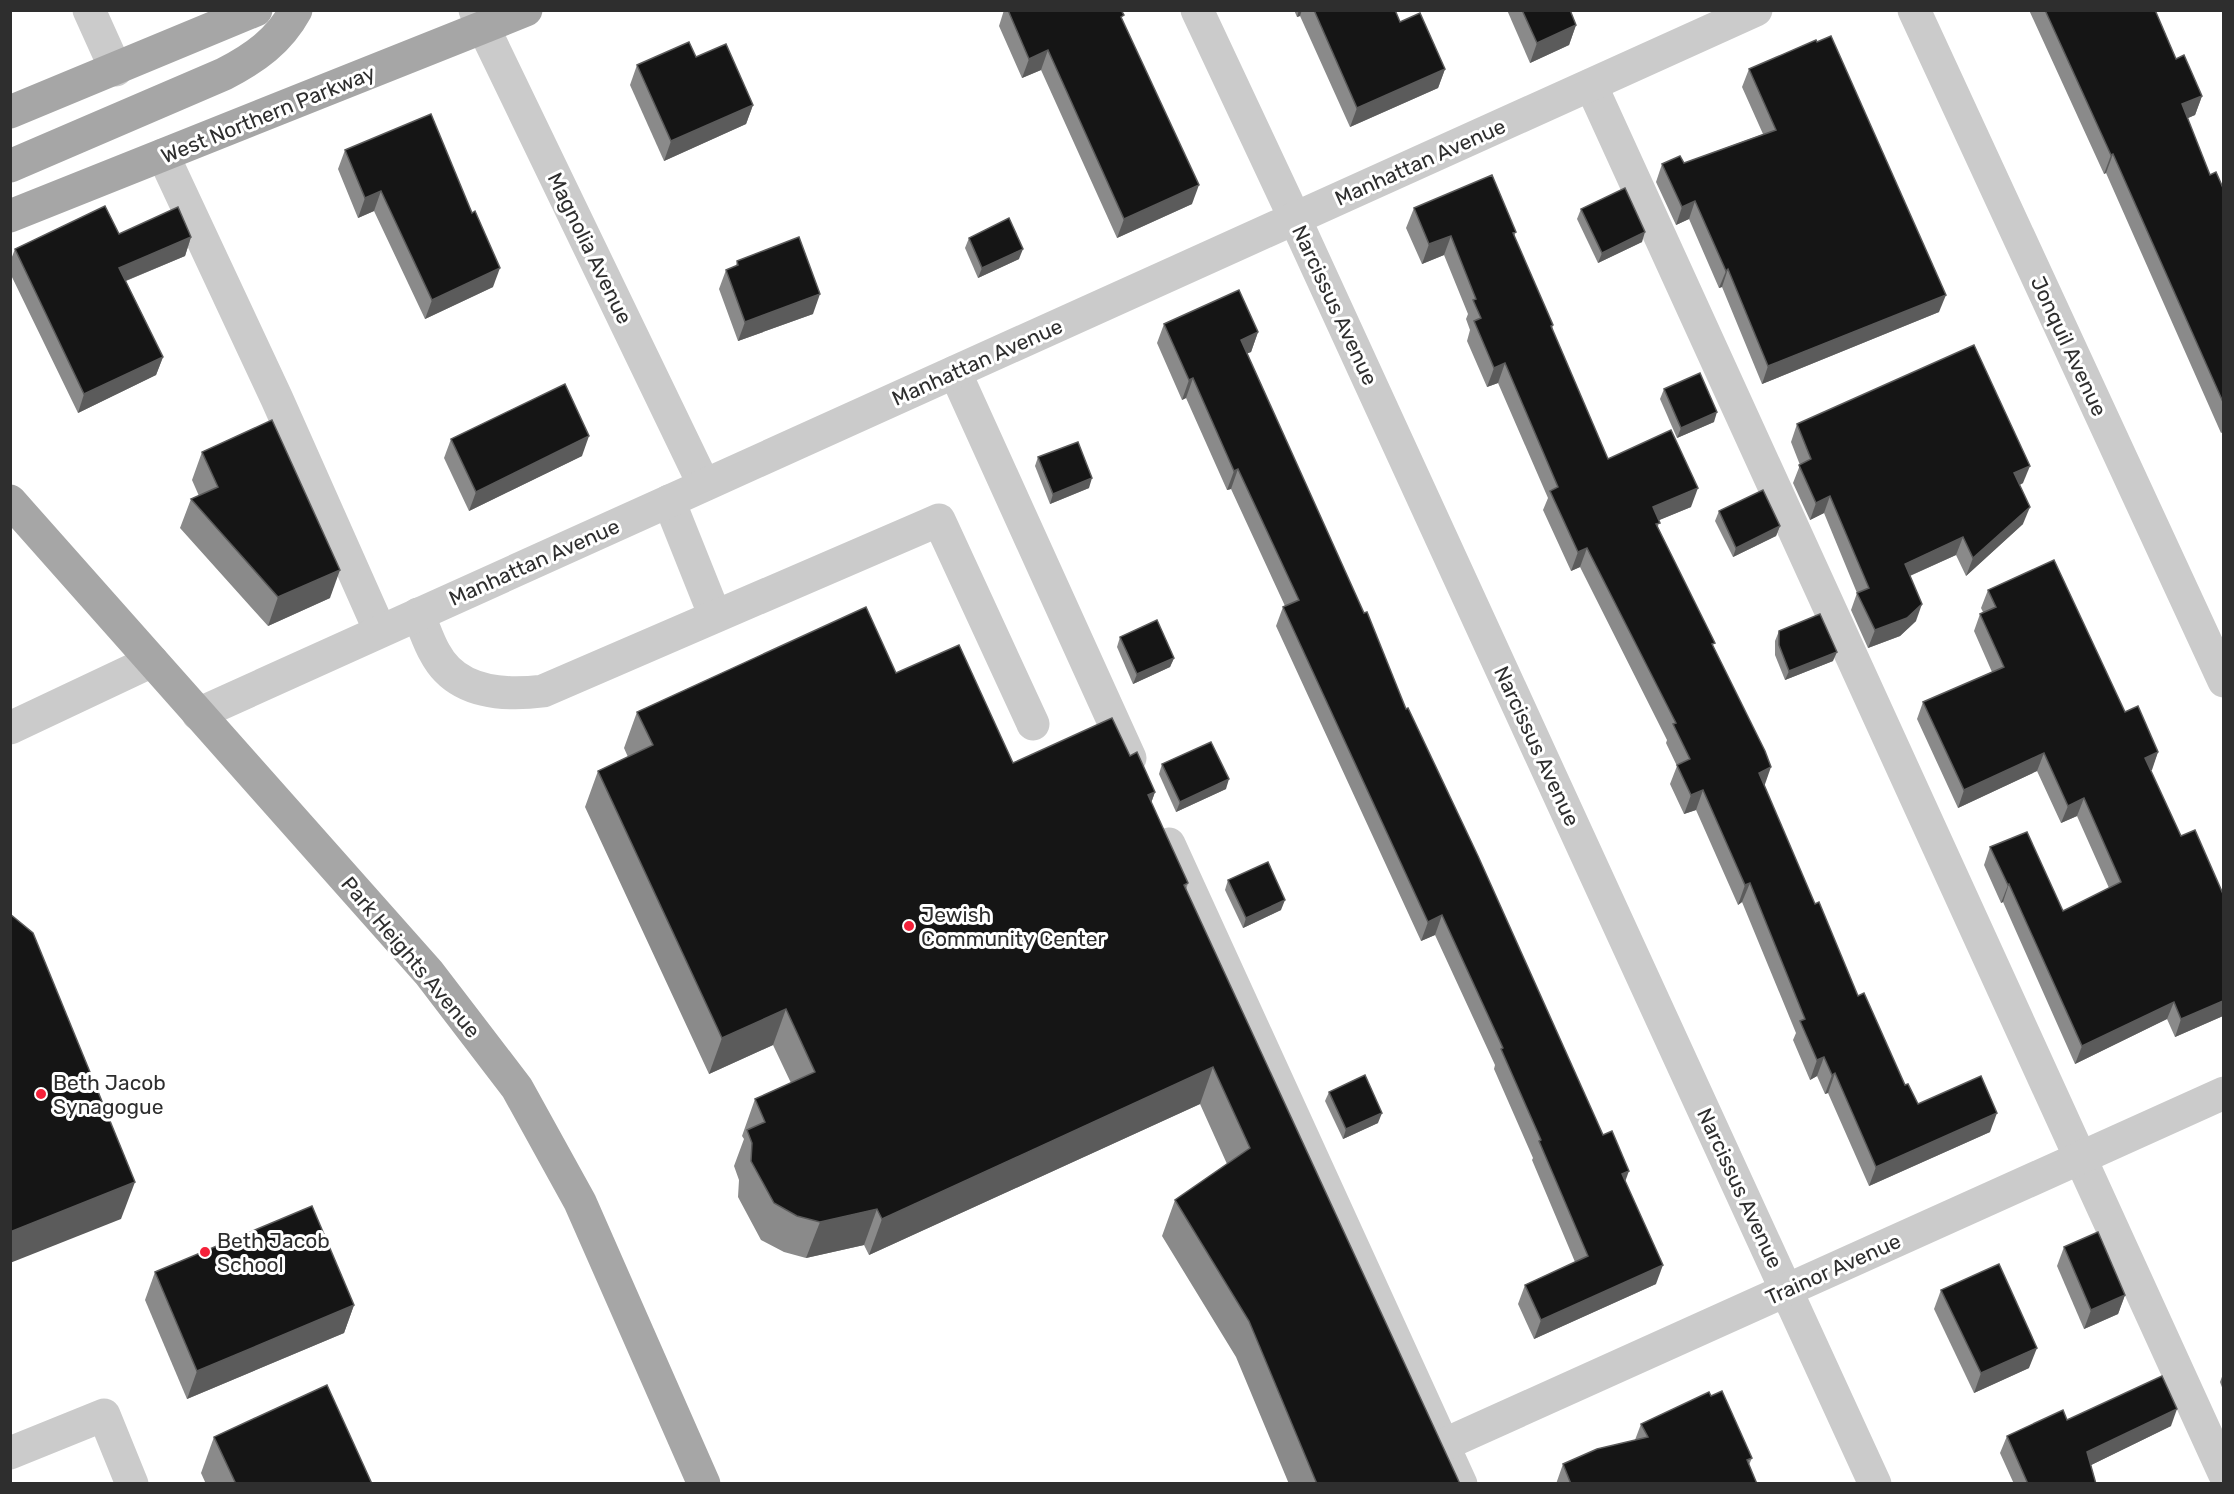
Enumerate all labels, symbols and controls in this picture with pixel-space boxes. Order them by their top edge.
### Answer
street label: West Northern Parkway [157,59,379,168]
street label: Manhattan Avenue [1331,113,1509,211]
street label: Magnolia Avenue [542,168,638,328]
street label: Narcissus Avenue [1287,221,1383,389]
street label: Jonquil Avenue [2026,272,2112,420]
street label: Manhattan Avenue [888,313,1066,411]
street label: Manhattan Avenue [445,513,623,611]
street label: Narcissus Avenue [1489,662,1585,830]
street label: Park Heights Avenue [336,871,486,1043]
place label: Jewish Community Center [921,902,1106,951]
marker: Jewish Community Center [902,919,916,933]
place label: Beth Jacob Synagogue [53,1070,166,1119]
marker: Beth Jacob Synagogue [34,1087,48,1101]
street label: Narcissus Avenue [1692,1104,1788,1272]
place label: Beth Jacob School [217,1228,330,1277]
street label: Trainor Avenue [1762,1228,1904,1310]
marker: Beth Jacob School [198,1245,212,1259]

